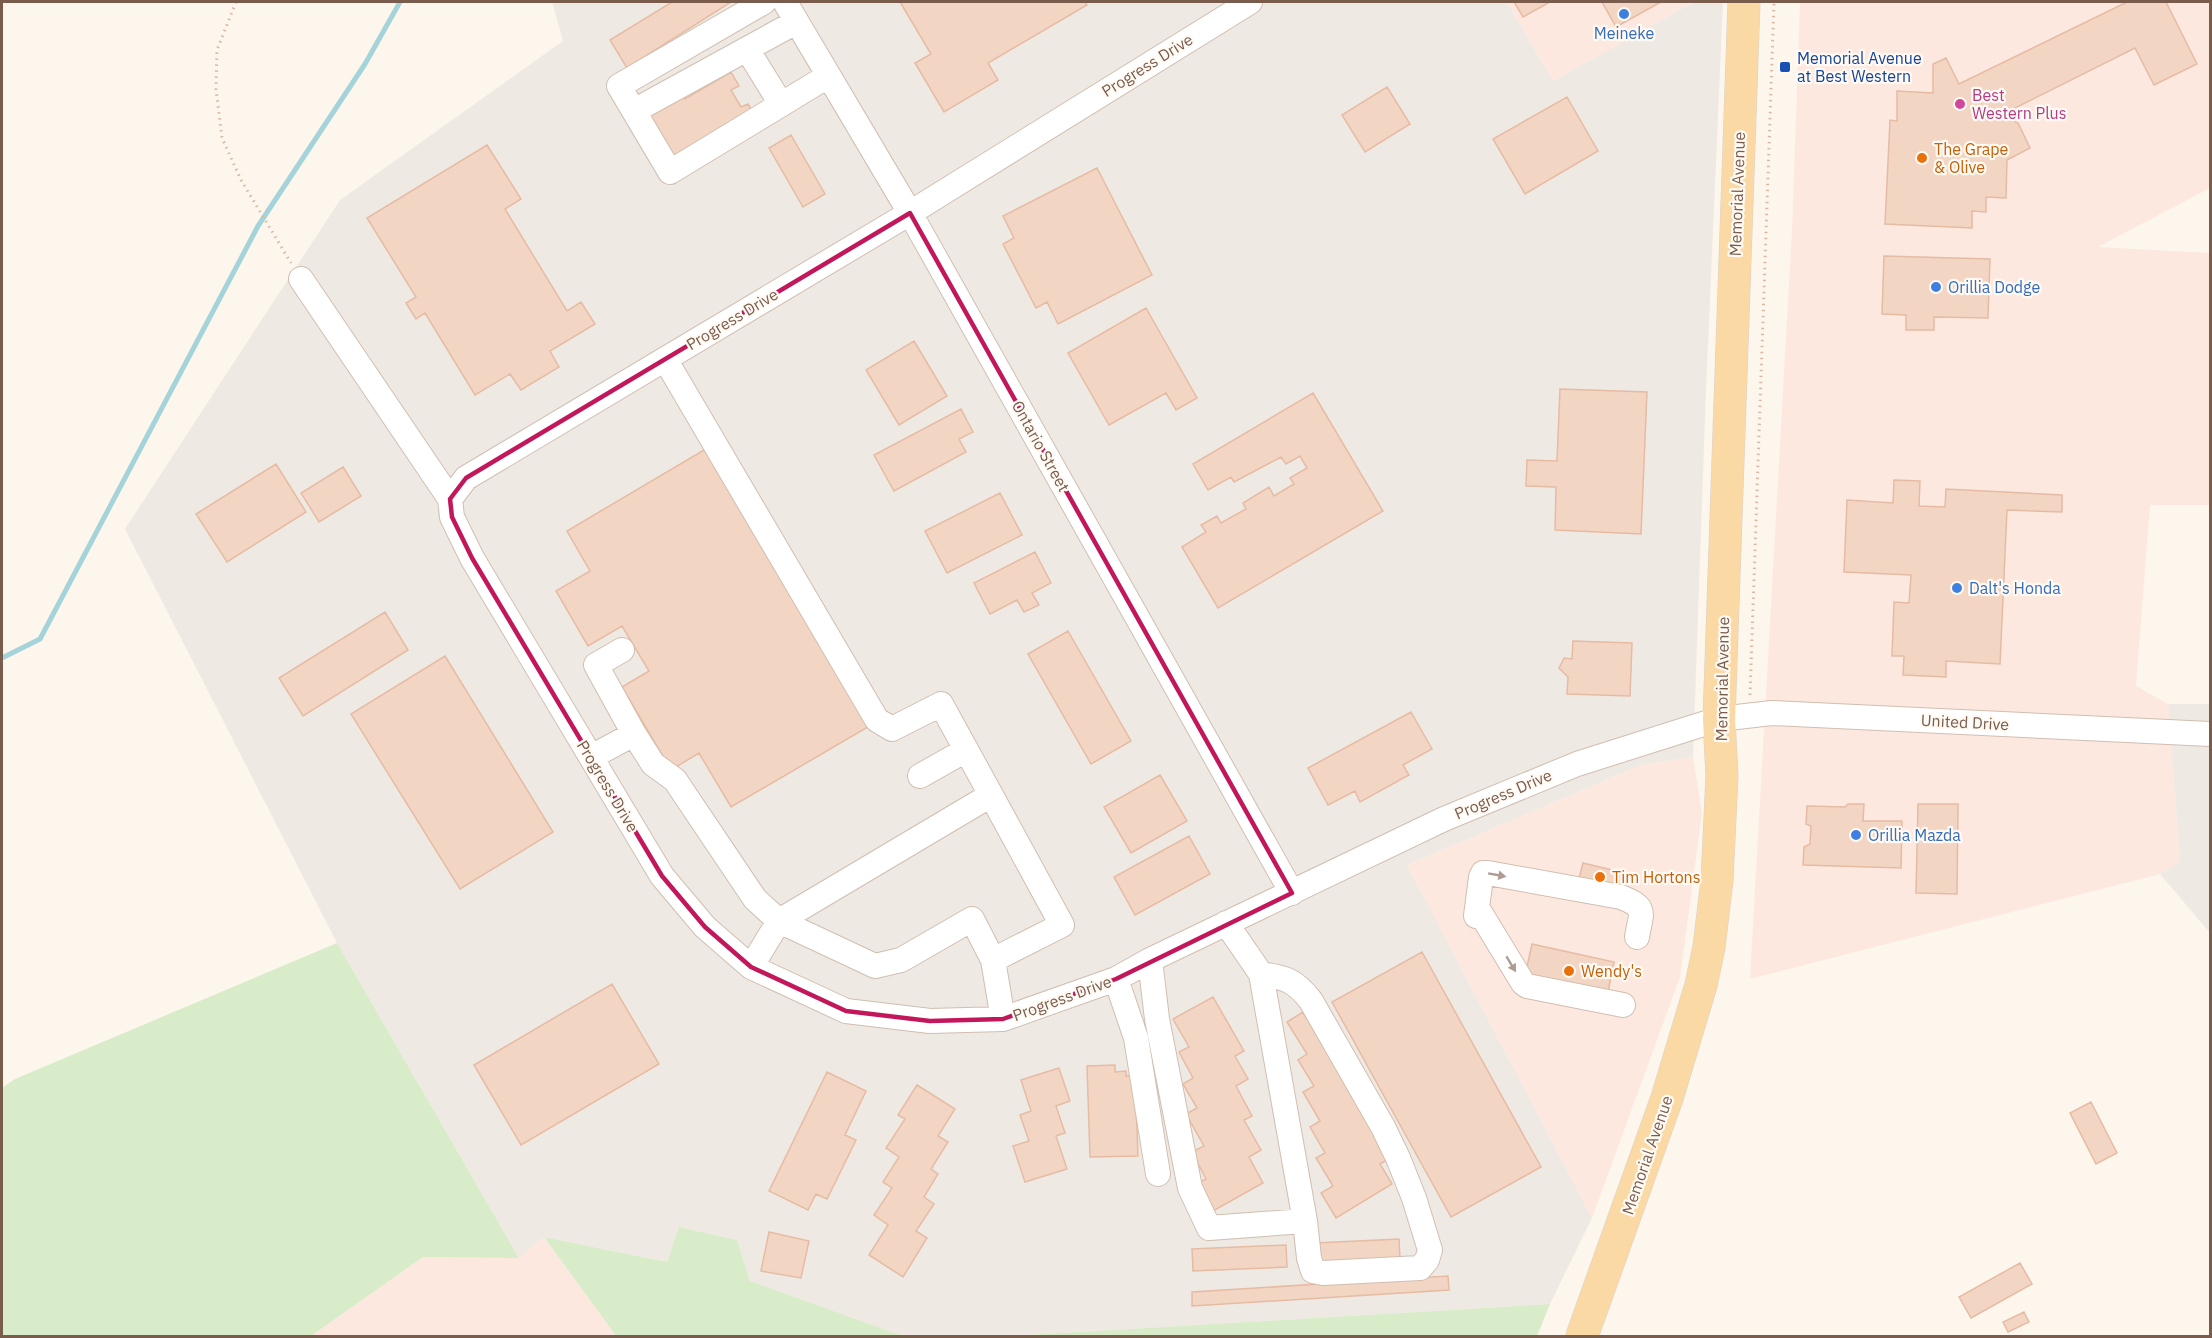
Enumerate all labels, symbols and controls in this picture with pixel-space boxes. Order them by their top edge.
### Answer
marker: Meineke [1617,7,1631,21]
place label: Meineke [1594,23,1655,43]
street label: Progress Drive [1098,29,1196,101]
place label: Memorial Avenue at Best Western [1797,48,1922,86]
marker: Memorial Avenue at Best Western [1778,60,1792,74]
place label: Best Western Plus [1972,85,2066,123]
marker: Best Western Plus [1953,97,1967,111]
street label: Memorial Avenue [1725,131,1749,257]
place label: The Grape & Olive [1934,139,2009,177]
marker: The Grape & Olive [1915,151,1929,165]
place label: Orillia Dodge [1948,277,2040,297]
marker: Orillia Dodge [1929,280,1943,294]
street label: Progress Drive [682,284,782,354]
street label: Ontario Street [1008,397,1074,495]
place label: Dalt's Honda [1969,578,2061,598]
marker: Dalt's Honda [1950,581,1964,595]
street label: Memorial Avenue [1711,616,1733,742]
street label: United Drive [1920,710,2010,734]
street label: Progress Drive [573,736,643,836]
street label: Progress Drive [1451,764,1555,823]
place label: Orillia Mazda [1868,825,1961,845]
marker: Orillia Mazda [1849,828,1863,842]
place label: Tim Hortons [1612,867,1701,887]
marker: Tim Hortons [1593,870,1607,884]
one-way arrow [1488,871,1507,880]
one-way arrow [1506,956,1517,972]
place label: Wendy's [1581,961,1642,981]
marker: Wendy's [1562,964,1576,978]
street label: Progress Drive [1010,971,1114,1025]
street label: Memorial Avenue [1617,1093,1677,1217]

